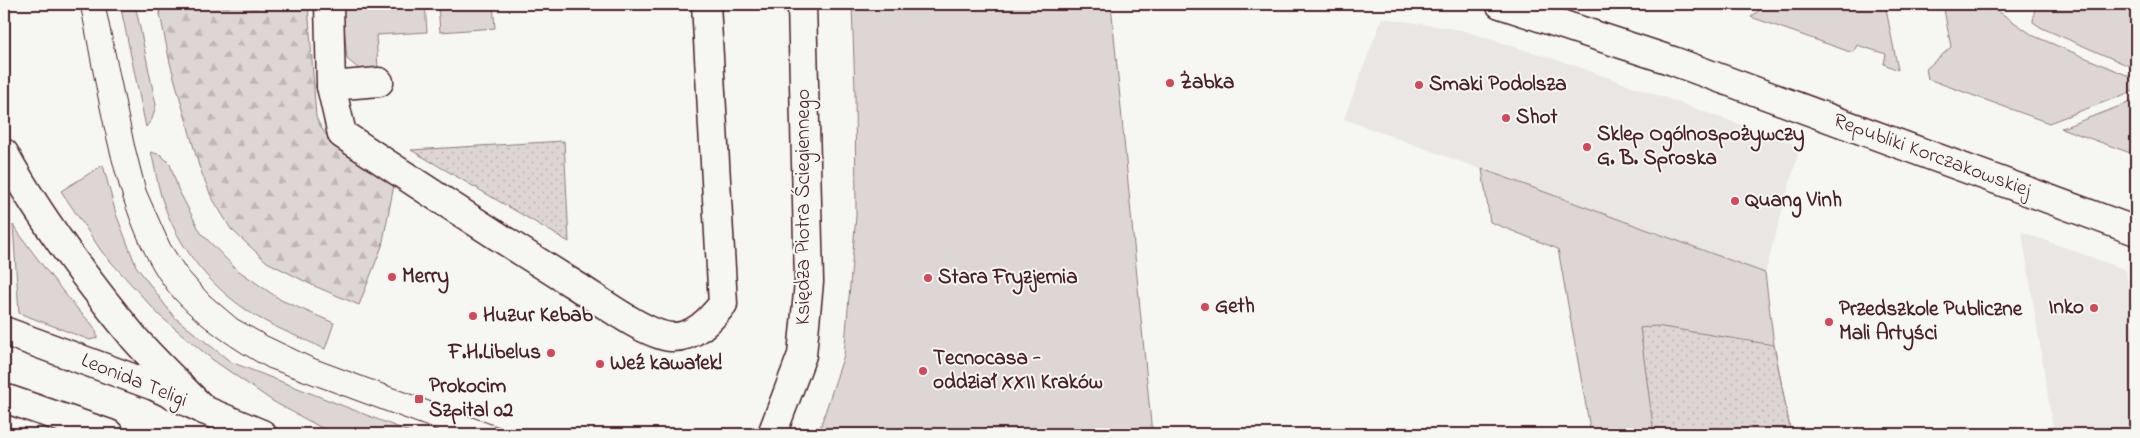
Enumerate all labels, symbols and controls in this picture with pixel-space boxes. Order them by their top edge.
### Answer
place label: Żabka [1180,68,1234,98]
place label: Smaki Podolsza [1429,70,1567,100]
marker: Żabka [1164,77,1176,89]
marker: Smaki Podolsza [1413,79,1425,91]
street label: Księdza Piotra Ściegiennego [789,89,821,325]
place label: Shot [1516,103,1558,133]
street label: Republiki Korczakowskiej [1829,106,2036,206]
marker: Shot [1500,112,1512,124]
place label: Sklep Ogólnospożywczy G. B. Sproska [1597,120,1805,174]
marker: Sklep Ogólnospożywczy G. B. Sproska [1581,141,1593,153]
place label: Quang Vinh [1745,186,1842,218]
marker: Quang Vinh [1729,195,1741,207]
place label: Merry [402,262,449,294]
place label: Stara Fryzjernia [938,263,1077,295]
marker: Merry [386,271,398,283]
marker: Stara Fryzjernia [922,272,934,284]
place label: Geth [1215,292,1255,322]
place label: Inko [2049,293,2084,323]
place label: Przedszkole Publiczne Mali Artyści [1839,295,2023,351]
place label: Huzur Kebab [483,301,594,331]
marker: Geth [1199,301,1211,313]
marker: Inko [2088,302,2100,314]
marker: Huzur Kebab [467,310,479,322]
marker: Przedszkole Publiczne Mali Artyści [1823,316,1835,328]
place label: F.H.Libelus [447,338,541,368]
place label: Tecnocasa - oddział XXII Kraków [933,344,1103,398]
street label: Leonida Teligi [75,346,192,418]
marker: F.H.Libelus [545,347,557,359]
place label: Weź kawałek! [610,349,723,379]
marker: Weź kawałek! [594,358,606,370]
marker: Tecnocasa - oddział XXII Kraków [917,365,929,377]
place label: Prokocim Szpital 02 [429,372,514,426]
marker: Prokocim Szpital 02 [413,393,425,405]

